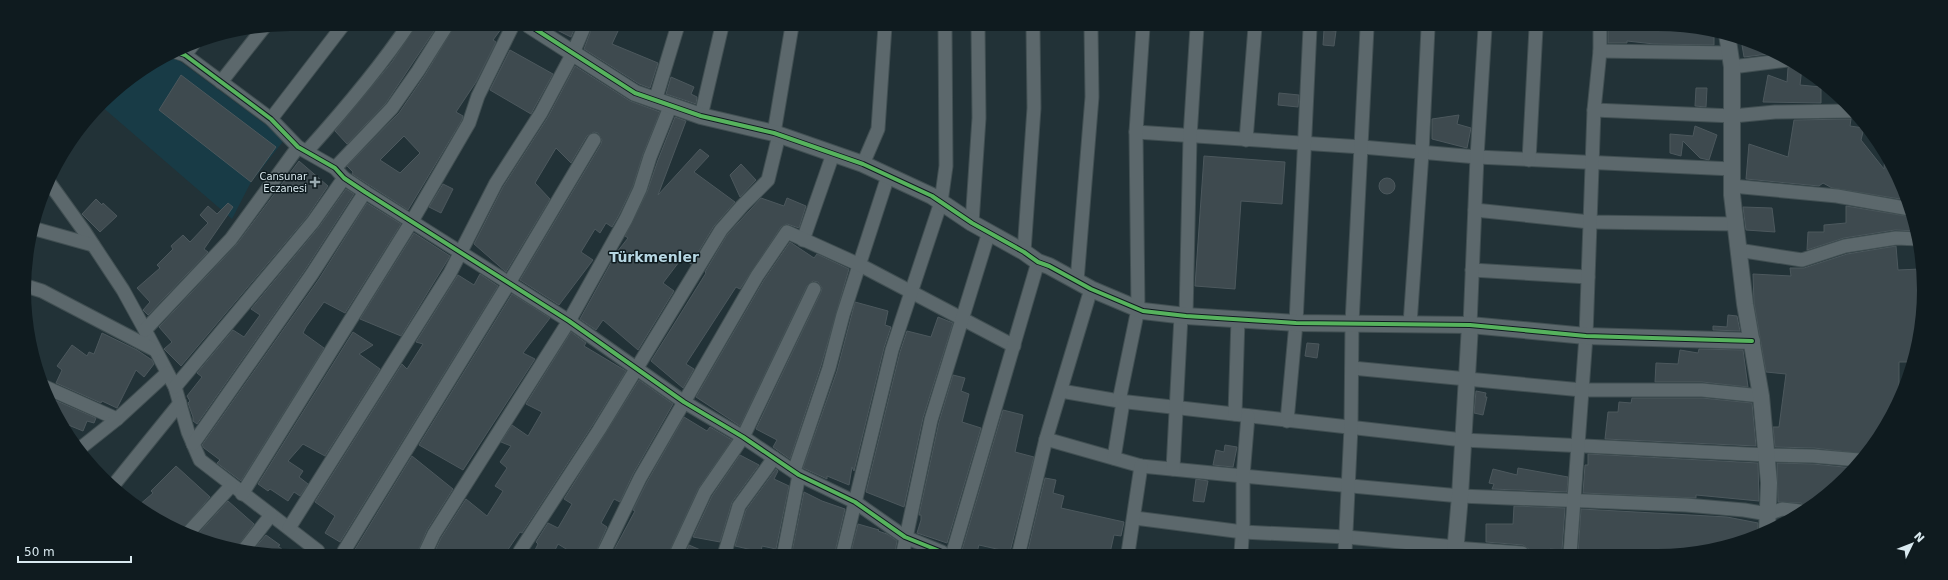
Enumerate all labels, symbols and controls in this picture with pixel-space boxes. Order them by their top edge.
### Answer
place label: Cansunar Eczanesi [259,171,308,194]
marker: Cansunar Eczanesi [310,177,320,187]
district label: Türkmenler [609,249,699,265]
north arrow [1892,524,1932,564]
text: N [1911,530,1927,545]
scale bar [18,538,131,564]
text: 50 m [24,545,55,559]

